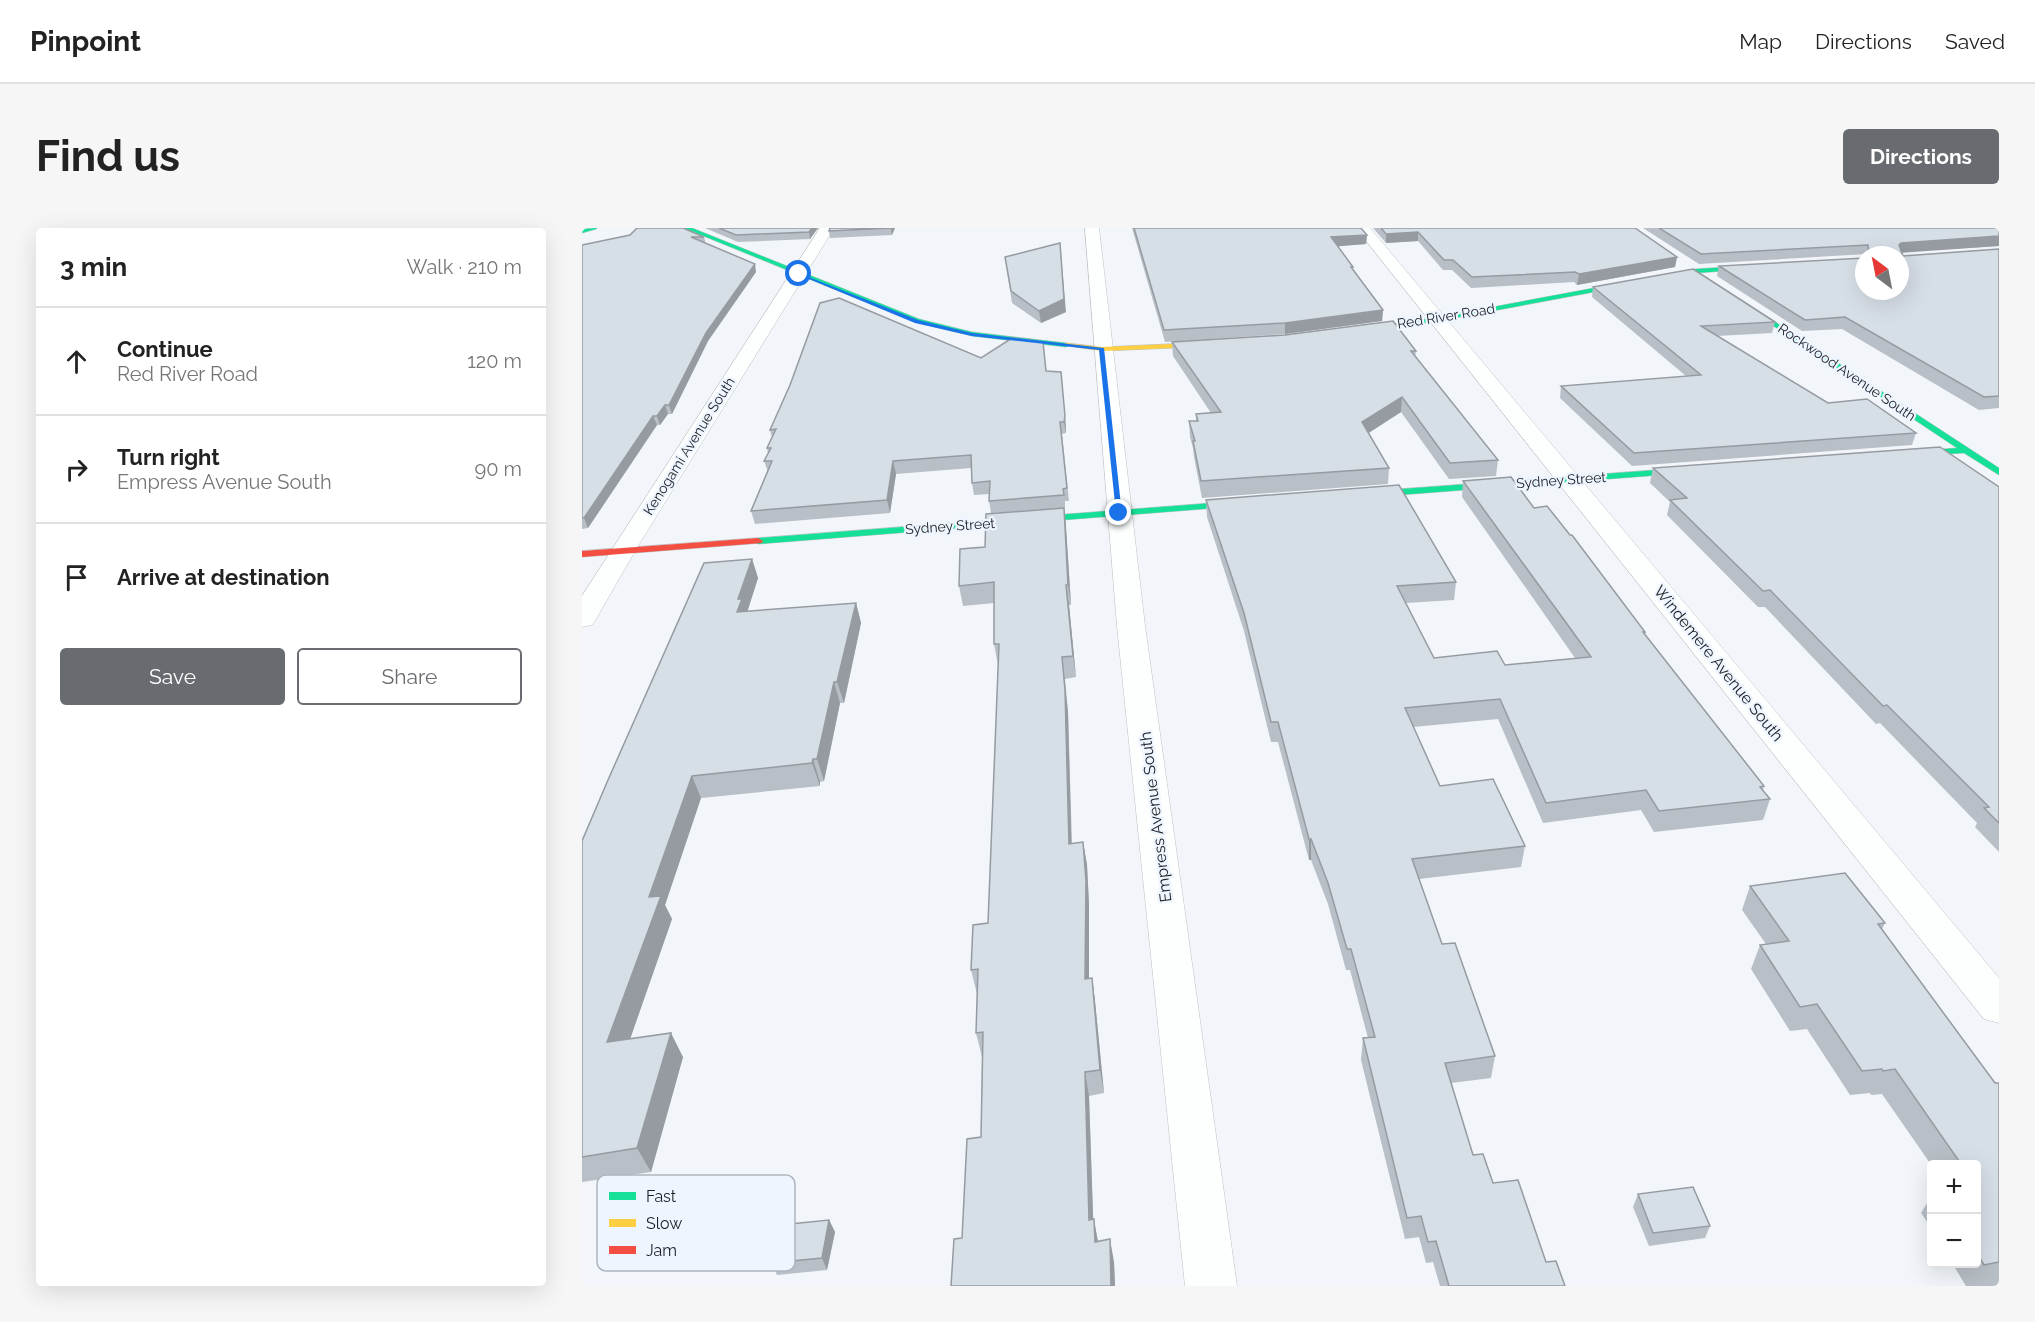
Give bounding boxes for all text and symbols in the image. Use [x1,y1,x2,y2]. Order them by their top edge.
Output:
text: Pinpoint [30,25,141,58]
text: Map [1739,29,1782,54]
text: Directions [1815,29,1912,54]
text: Saved [1945,29,2005,54]
button: Directions [1843,129,1999,184]
text: Find us [36,132,180,181]
north arrow [1855,246,1909,300]
text: 3 min [60,252,127,282]
text: Walk · 210 m [407,255,522,279]
route start [785,260,811,286]
street label: Red River Road [1396,300,1496,332]
street label: Rockwood Avenue South [1775,320,1919,424]
text: Continue [117,336,213,362]
icon: ahead [60,345,93,378]
text: 120 m [467,349,522,373]
text: Red River Road [117,362,258,386]
street label: Kenogami Avenue South [640,374,738,518]
text: Turn right [117,444,220,470]
icon: right [60,453,93,486]
text: 90 m [475,457,522,481]
street label: Sydney Street [1516,469,1607,491]
text: Empress Avenue South [117,470,332,494]
route end [1105,499,1131,525]
street label: Sydney Street [905,515,996,537]
icon: arrive [60,561,93,594]
text: Arrive at destination [117,564,330,590]
street label: Windemere Avenue South [1650,582,1787,745]
button: Save [60,648,285,705]
button: Share [297,648,522,705]
street label: Empress Avenue South [1136,731,1175,903]
map controls [1927,1160,1981,1268]
button: + [1927,1160,1981,1214]
legend [597,1175,795,1271]
text: Fast [646,1187,677,1206]
text: Slow [646,1214,682,1233]
button: − [1927,1214,1981,1268]
text: Jam [646,1241,677,1260]

